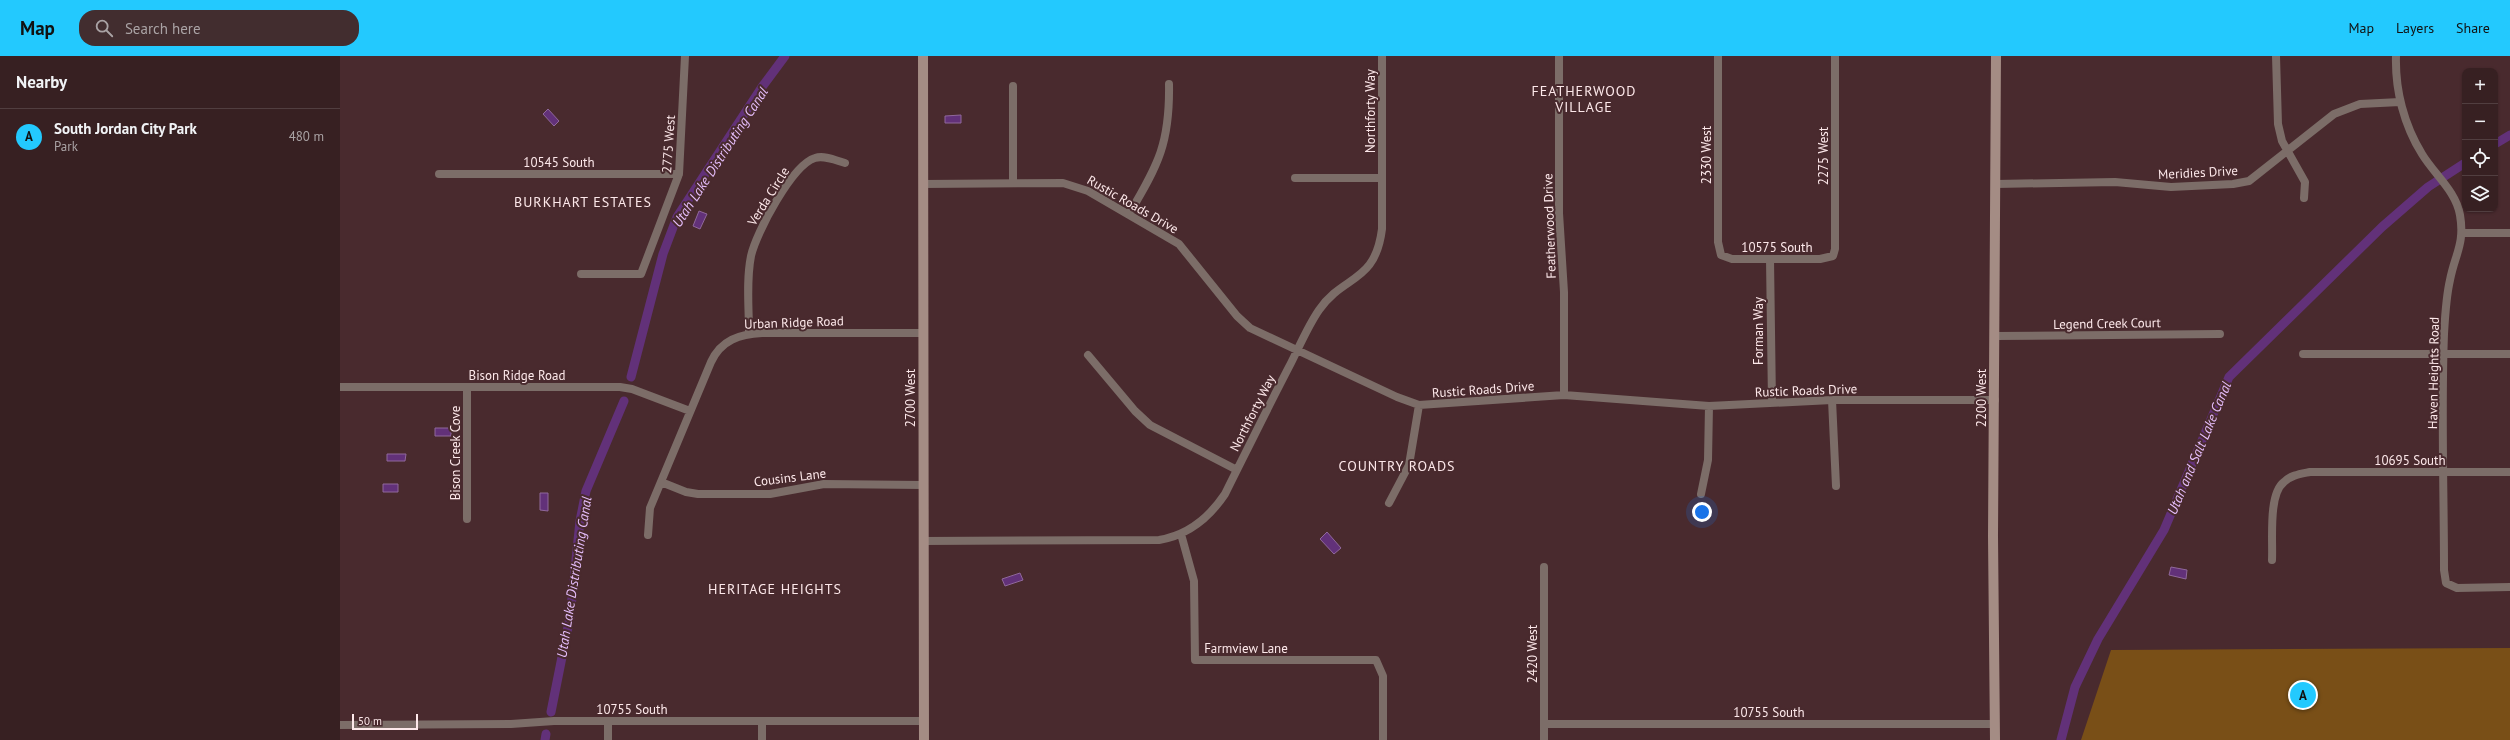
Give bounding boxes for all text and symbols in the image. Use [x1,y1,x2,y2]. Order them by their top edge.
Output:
search box [79,10,359,46]
text: Map [20,16,55,40]
icon: search [93,17,115,39]
text: Search here [125,19,201,38]
text: Map [2348,19,2374,37]
text: Layers [2396,19,2434,37]
text: Share [2456,19,2490,37]
map controls [2462,68,2498,212]
button: + [2462,68,2498,104]
street label: Northforty Way [1362,69,1379,153]
text: Nearby [16,71,67,93]
district label: FEATHERWOOD VILLAGE [1531,82,1637,116]
water label: Utah Lake Distributing Canal [668,83,772,230]
button: − [2462,104,2498,140]
street label: 2775 West [658,114,679,174]
text: South Jordan City Park [54,119,197,138]
street label: 2330 West [1698,125,1715,184]
street label: 2275 West [1815,126,1832,185]
text: A [25,128,33,145]
text: 480 m [289,128,324,145]
text: Park [54,138,78,155]
button: locate [2462,140,2498,176]
street label: 10545 South [523,154,595,171]
street label: Meridies Drive [2158,162,2238,183]
street label: Verda Circle [743,164,793,230]
street label: Rustic Roads Drive [1084,171,1181,237]
street label: Featherwood Drive [1539,173,1560,279]
button: layers [2462,176,2498,212]
district label: BURKHART ESTATES [514,193,652,211]
street label: 10575 South [1741,239,1813,256]
street label: Forman Way [1750,297,1767,365]
street label: Urban Ridge Road [744,312,844,333]
street label: Legend Creek Court [2053,314,2162,333]
street label: Haven Heights Road [2424,317,2443,429]
street label: Bison Ridge Road [469,367,565,384]
street label: 2700 West [902,368,919,427]
street label: 2200 West [1973,368,1990,427]
street label: Northforty Way [1226,372,1279,454]
street label: Rustic Roads Drive [1431,377,1535,402]
water label: Utah and Salt Lake Canal [2163,378,2235,517]
street label: Rustic Roads Drive [1754,380,1858,401]
street label: Bison Creek Cove [447,406,464,500]
street label: 10695 South [2374,452,2446,469]
district label: COUNTRY ROADS [1339,457,1455,475]
street label: Cousins Lane [753,465,827,490]
water label: Utah Lake Distributing Canal [552,495,596,659]
your location [1692,502,1712,522]
district label: HERITAGE HEIGHTS [708,580,842,598]
street label: 2420 West [1524,624,1541,683]
street label: Farmview Lane [1204,640,1288,657]
pin: A [2290,680,2316,710]
street label: 10755 South [596,701,668,718]
street label: 10755 South [1733,704,1805,721]
scale bar [352,712,418,731]
text: 50 m [358,714,382,728]

